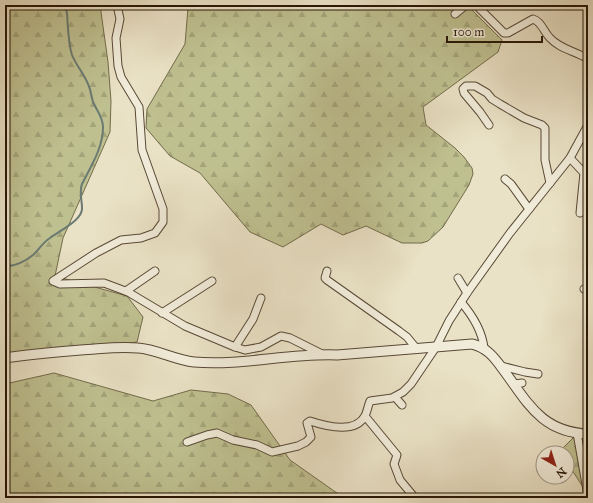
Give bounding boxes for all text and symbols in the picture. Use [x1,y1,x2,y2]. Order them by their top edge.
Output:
scale bar [447,18,542,44]
text: 100 m [453,25,484,39]
north arrow [535,445,575,485]
text: N [553,464,569,481]

